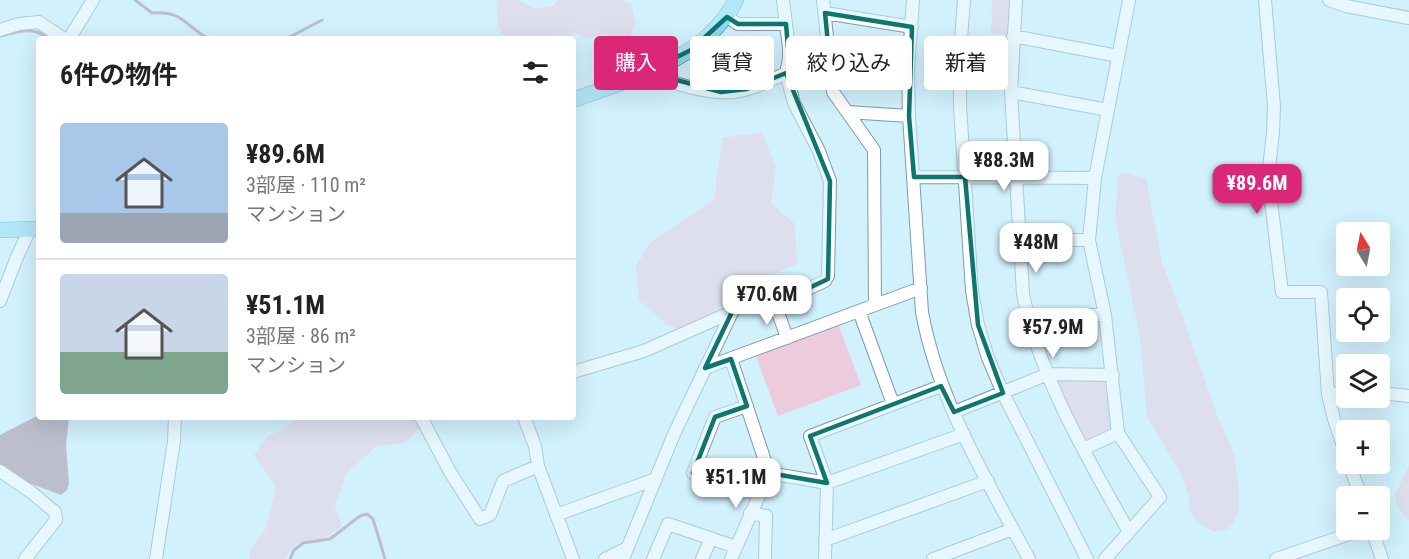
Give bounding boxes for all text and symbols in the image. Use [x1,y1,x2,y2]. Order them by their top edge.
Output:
chip: 購入 [594,36,678,90]
chip: 賃貸 [690,36,774,90]
chip: 絞り込み [786,36,912,90]
chip: 新着 [924,36,1008,90]
icon: filters [519,56,552,89]
text: 6件の物件 [60,60,177,90]
text: ¥89.6M [246,139,325,169]
pin: ¥88.3M [955,141,1053,192]
icon: home [108,147,180,219]
text: ¥88.3M [974,148,1034,172]
pin: ¥89.6M [1208,164,1306,215]
text: ¥89.6M [1227,171,1287,195]
text: 3部屋 · 110 m² [246,173,366,197]
text: マンション [246,202,346,226]
north arrow [1336,222,1390,276]
map controls [1336,222,1390,540]
pin: ¥48M [1000,223,1072,274]
text: ¥48M [1014,230,1058,254]
pin: ¥70.6M [718,275,816,326]
text: ¥70.6M [737,282,797,306]
button: locate [1336,288,1390,342]
text: ¥51.1M [246,290,325,320]
icon: home [108,298,180,370]
pin: ¥57.9M [1004,308,1102,359]
text: ¥57.9M [1023,315,1083,339]
text: 3部屋 · 86 m² [246,324,356,348]
text: マンション [246,353,346,377]
button: layers [1336,354,1390,408]
button: + [1336,420,1390,474]
pin: ¥51.1M [687,458,785,509]
text: ¥51.1M [706,465,766,489]
button: − [1336,486,1390,540]

